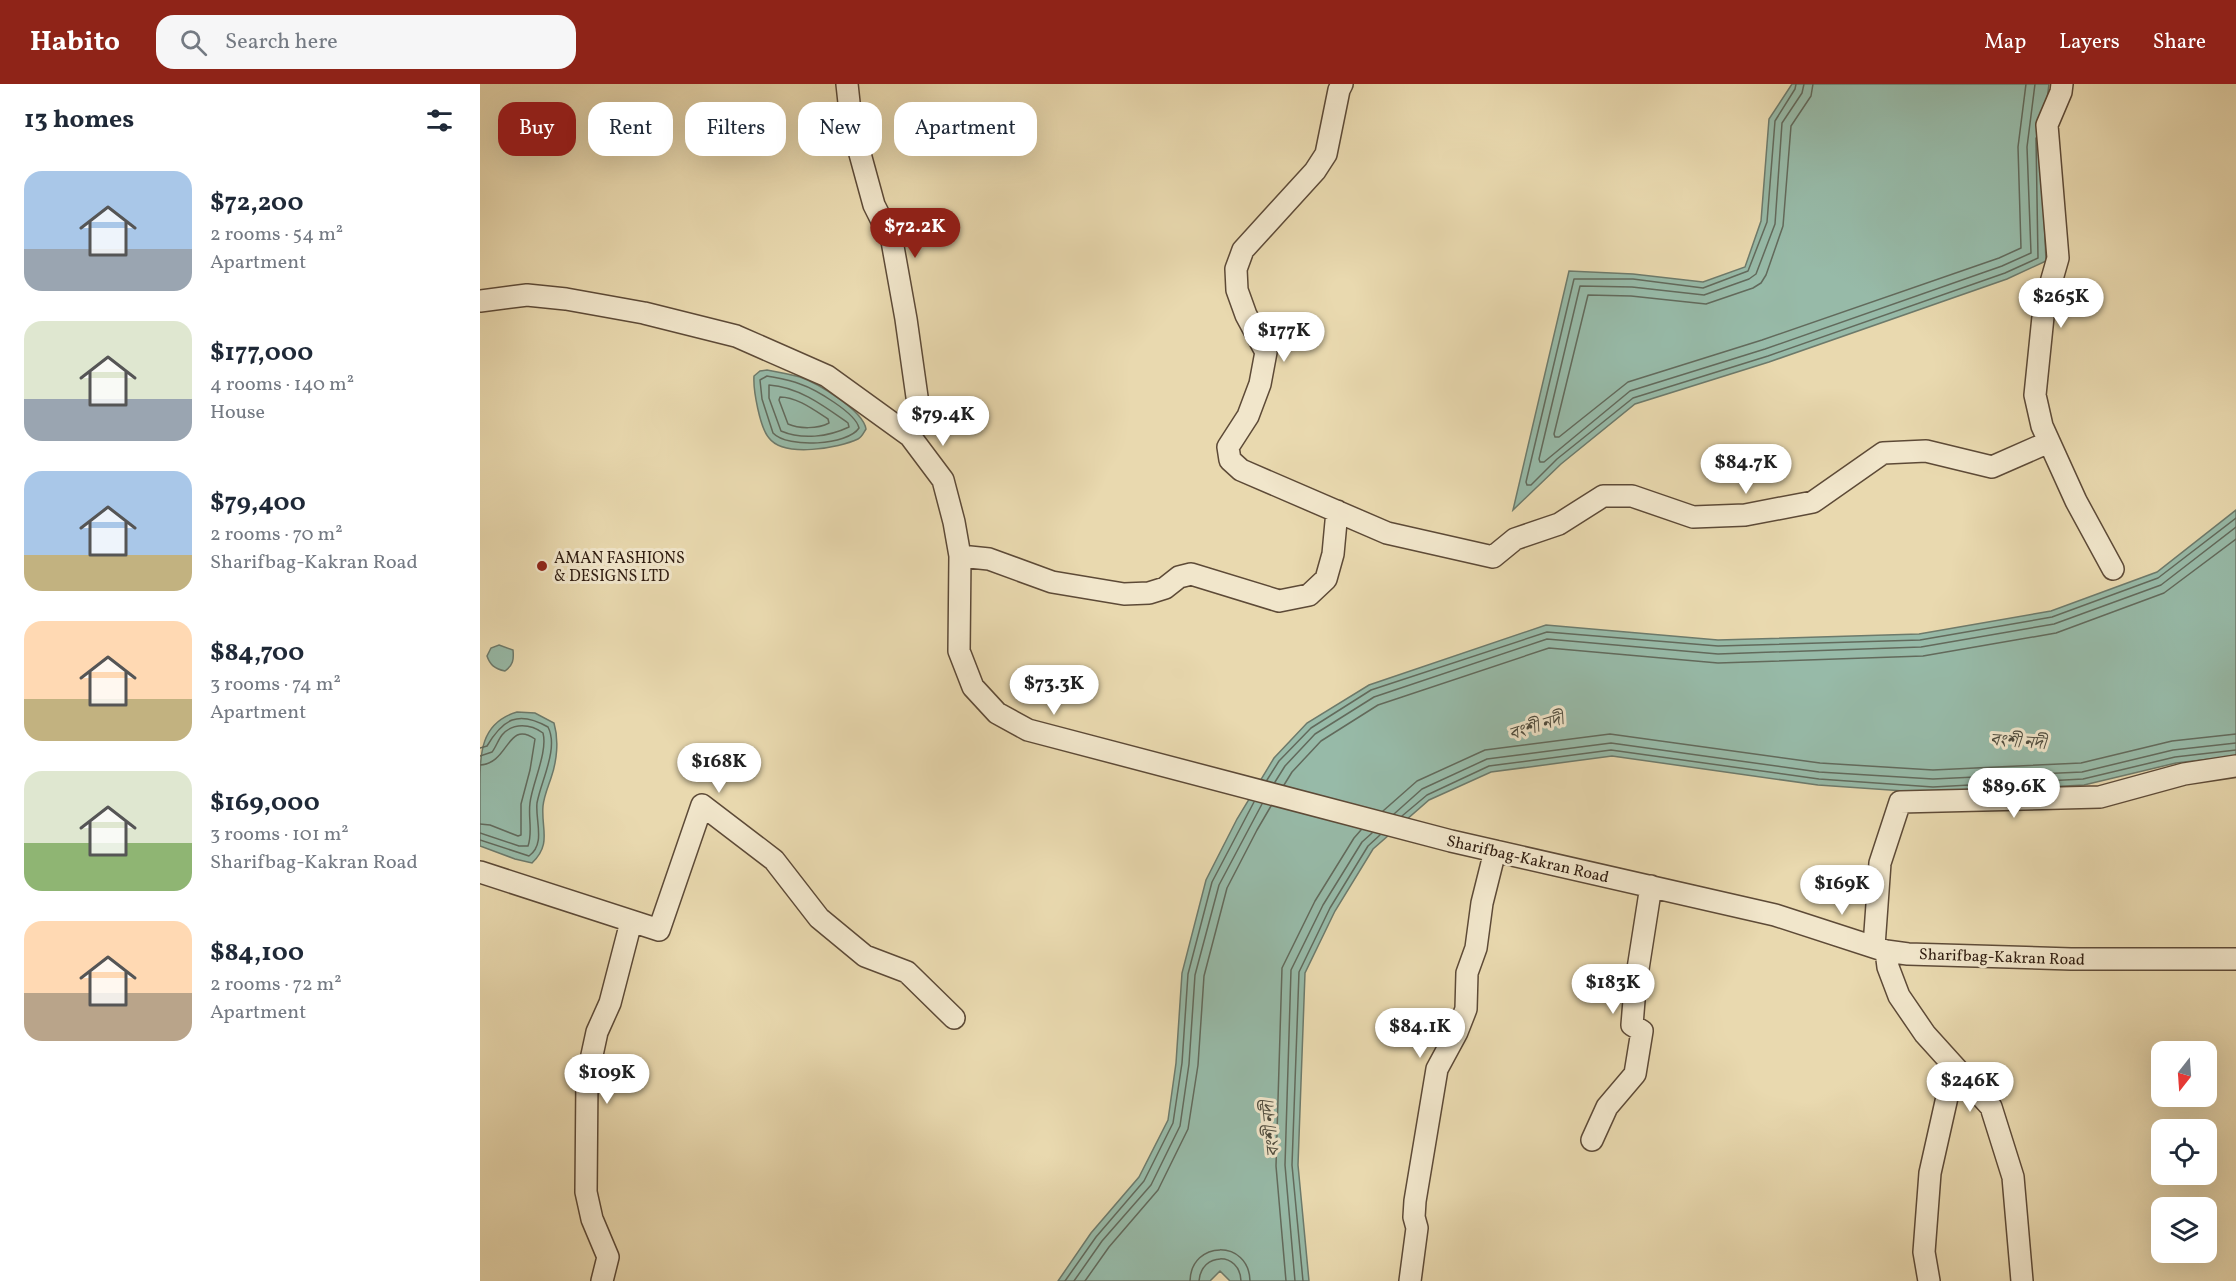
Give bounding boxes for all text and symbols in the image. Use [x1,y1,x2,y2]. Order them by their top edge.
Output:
search box [156,15,576,69]
text: Habito [30,23,120,62]
icon: search [177,26,210,59]
text: Search here [225,27,338,58]
text: Map [1984,28,2026,57]
text: Layers [2059,28,2120,57]
text: Share [2153,28,2206,57]
text: 13 homes [24,102,134,138]
chip: Buy [498,102,576,156]
chip: Rent [588,102,673,156]
chip: Filters [685,102,786,156]
chip: New [798,102,882,156]
chip: Apartment [894,102,1037,156]
icon: filters [423,104,456,137]
text: $72,200 [210,185,303,221]
icon: home [72,195,144,267]
pin: $72.2K [866,208,964,259]
text: $72.2K [884,213,946,241]
text: 2 rooms · 54 m² [210,221,343,249]
text: Apartment [210,249,306,277]
pin: $265K [2019,278,2103,329]
text: $265K [2033,283,2089,311]
pin: $177K [1242,312,1326,363]
text: $177K [1258,317,1310,345]
text: $177,000 [210,335,313,371]
icon: home [72,345,144,417]
text: 4 rooms · 140 m² [210,371,354,399]
pin: $79.4K [894,396,992,447]
text: House [210,399,265,427]
text: $79.4K [911,401,975,429]
pin: $84.7K [1697,444,1795,495]
text: $84.7K [1715,449,1777,477]
text: $79,400 [210,485,306,521]
icon: home [72,495,144,567]
text: 2 rooms · 70 m² [210,521,343,549]
place label: AMAN FASHIONS & DESIGNS LTD [554,548,685,588]
text: Sharifbag-Kakran Road [210,549,418,577]
marker: AMAN FASHIONS & DESIGNS LTD [535,559,549,573]
text: $84,700 [210,635,304,671]
icon: home [72,645,144,717]
pin: $73.3K [1005,665,1103,716]
text: $73.3K [1024,670,1084,698]
text: 3 rooms · 74 m² [210,671,341,699]
text: Apartment [210,699,306,727]
water label: বংশী নদী [1506,707,1569,748]
water label: বংশী নদী [1989,728,2049,757]
pin: $168K [677,743,761,794]
text: $168K [691,748,747,776]
pin: $89.6K [1965,768,2063,819]
text: $89.6K [1982,773,2046,801]
text: $169,000 [210,785,320,821]
icon: home [72,795,144,867]
text: 3 rooms · 101 m² [210,821,349,849]
street label: Sharifbag-Kakran Road [1444,831,1611,889]
text: Sharifbag-Kakran Road [210,849,418,877]
pin: $169K [1800,865,1884,916]
text: $169K [1814,870,1870,898]
text: $84,100 [210,935,304,971]
street label: Sharifbag-Kakran Road [1918,944,2085,972]
icon: home [72,945,144,1017]
pin: $183K [1571,964,1655,1015]
text: $183K [1586,969,1640,997]
text: 2 rooms · 72 m² [210,971,342,999]
text: Apartment [210,999,306,1027]
pin: $84.1K [1371,1008,1469,1059]
text: $84.1K [1389,1013,1451,1041]
north arrow [2151,1041,2217,1107]
map controls [2151,1041,2217,1263]
pin: $109K [565,1054,649,1105]
text: $109K [578,1059,636,1087]
pin: $246K [1928,1062,2012,1113]
text: $246K [1941,1067,1999,1095]
water label: বংশী নদী [1256,1097,1287,1158]
button: locate [2151,1119,2217,1185]
button: layers [2151,1197,2217,1263]

